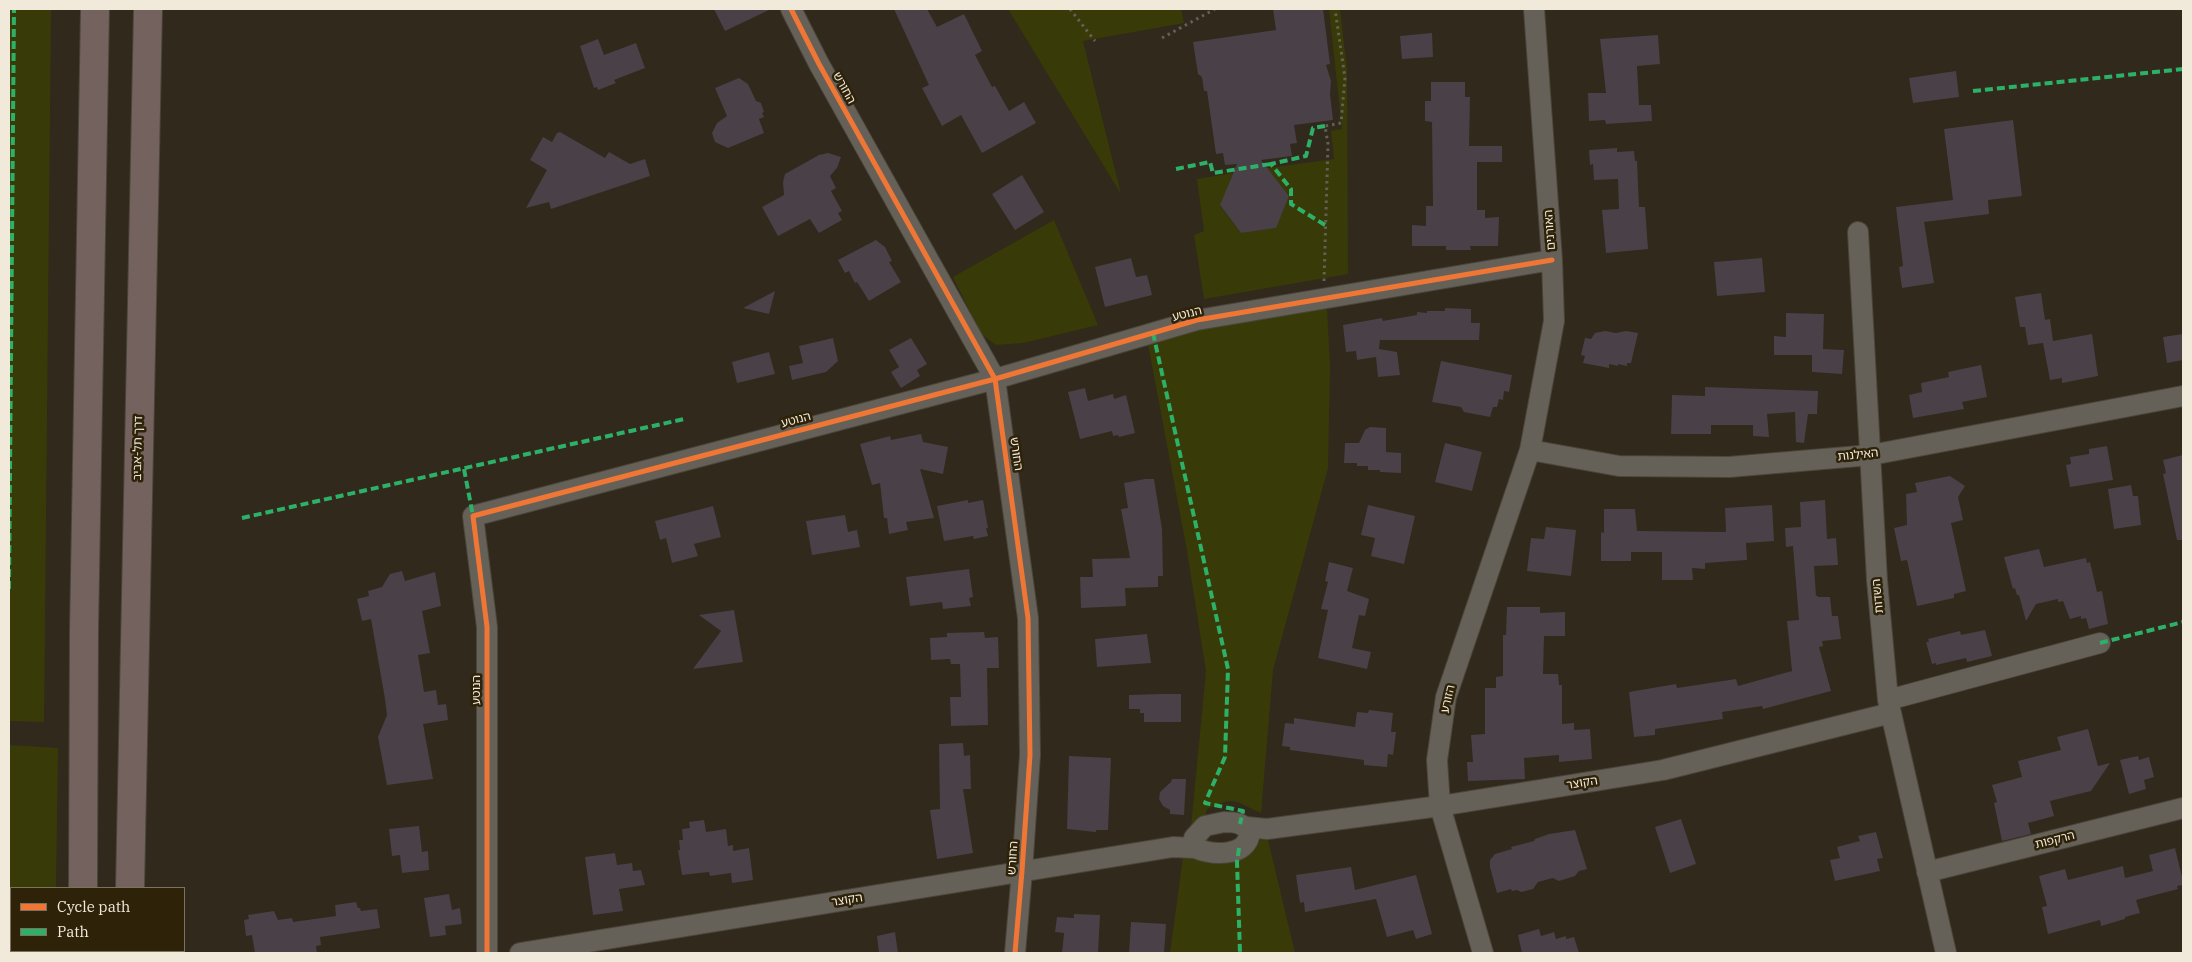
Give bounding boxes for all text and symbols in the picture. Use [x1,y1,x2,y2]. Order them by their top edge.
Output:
street label: החורש [829,70,859,106]
street label: האורנים [1541,209,1559,251]
street label: הנוטע [1171,303,1203,325]
street label: הנוטע [780,409,812,431]
street label: דרך תל-אביב [130,416,146,480]
street label: החורש [1007,436,1025,472]
street label: האילנות [1837,446,1879,464]
street label: השדות [1869,578,1887,614]
street label: הנוטע [470,675,484,705]
street label: הזורע [1438,684,1458,714]
street label: הקוצר [1565,773,1599,793]
street label: הרקפות [2034,828,2076,852]
street label: החורש [1005,841,1021,875]
legend [10,887,185,952]
street label: הקוצר [830,890,864,910]
text: Cycle path [57,897,130,916]
text: Path [57,922,89,941]

